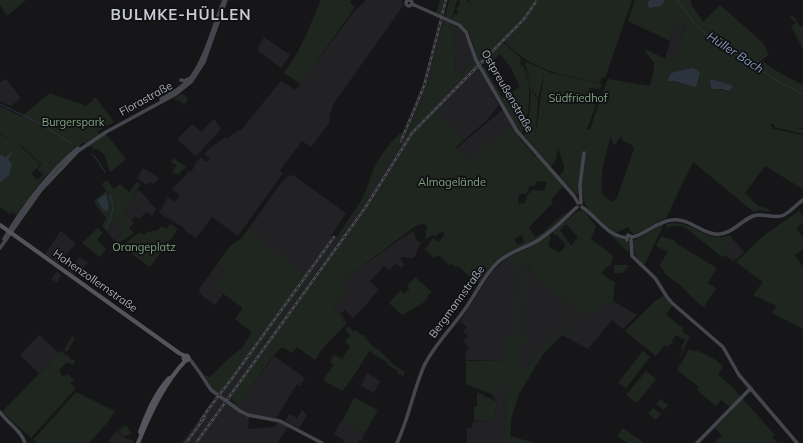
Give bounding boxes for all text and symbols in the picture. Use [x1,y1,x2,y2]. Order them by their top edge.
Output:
district label: BULMKE-HÜLLEN [110,6,252,24]
water label: Hüller Bach [704,29,766,77]
street label: Ostpreußenstraße [478,48,536,134]
street label: Florastraße [117,79,175,119]
park label: Südfriedhof [548,92,608,106]
park label: Burgerspark [42,116,104,130]
park label: Almagelände [418,176,486,190]
park label: Orangeplatz [112,241,176,255]
street label: Hohenzollernstraße [50,247,140,315]
street label: Bergmannstraße [426,263,488,341]

